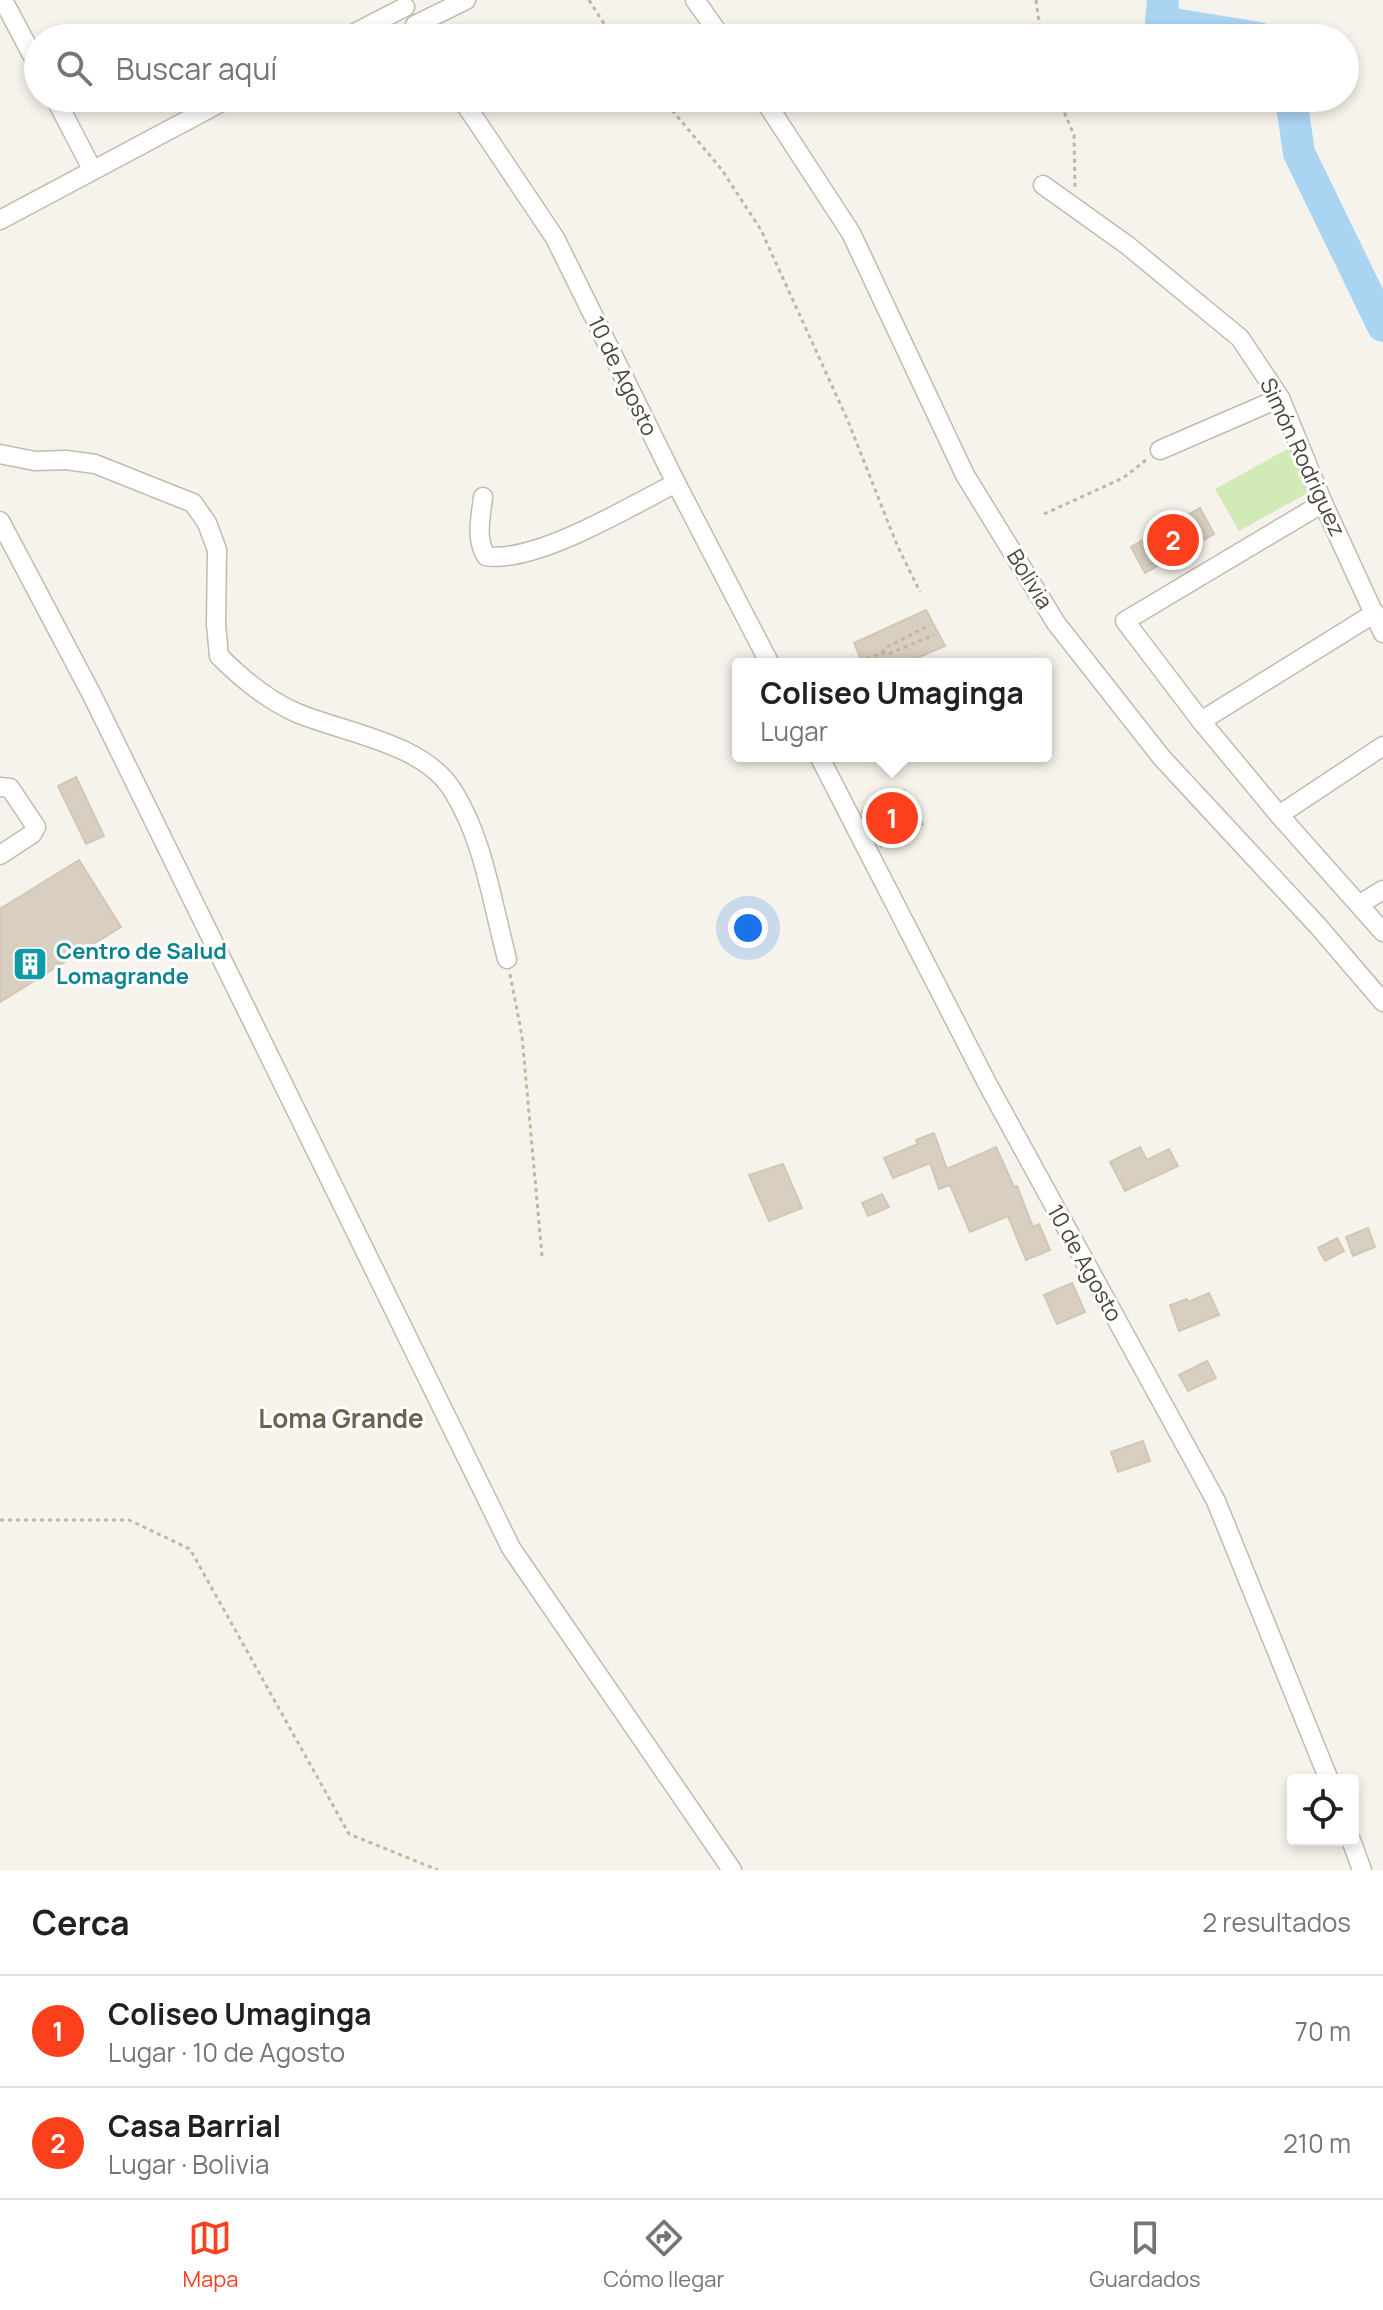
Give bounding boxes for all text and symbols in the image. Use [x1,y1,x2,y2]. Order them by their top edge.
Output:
search box [24,24,1359,112]
icon: search [52,46,96,90]
text: Buscar aquí [116,48,277,89]
street label: 10 de Agosto [581,311,665,441]
street label: Simón Rodriguez [1253,373,1353,541]
pin: 2 [1147,510,1199,570]
street label: Bolivia [1000,543,1060,615]
popup [732,658,1052,762]
text: Coliseo Umaginga [760,672,1024,713]
text: Lugar [760,713,828,749]
pin: 1 [866,788,918,848]
your location [728,908,768,948]
place label: Centro de Salud Lomagrande [56,936,227,991]
building icon: Centro de Salud Lomagrande [11,945,49,983]
street label: 10 de Agosto [1040,1199,1130,1327]
district label: Loma Grande [258,1400,424,1436]
map controls [1287,1774,1359,1846]
button: locate [1287,1774,1359,1846]
text: Cerca [32,1899,130,1945]
text: 2 resultados [1202,1904,1351,1940]
text: Coliseo Umaginga [108,1993,372,2034]
text: 1 [52,2013,64,2049]
text: 70 m [1295,2013,1351,2049]
text: Lugar · 10 de Agosto [108,2034,345,2070]
text: Casa Barrial [108,2105,281,2146]
text: 2 [50,2125,66,2161]
text: 210 m [1283,2125,1351,2161]
text: Lugar · Bolivia [108,2146,269,2182]
tab: Mapa [182,2216,238,2294]
tab: Cómo llegar [603,2216,724,2294]
tab: Guardados [1089,2216,1201,2294]

